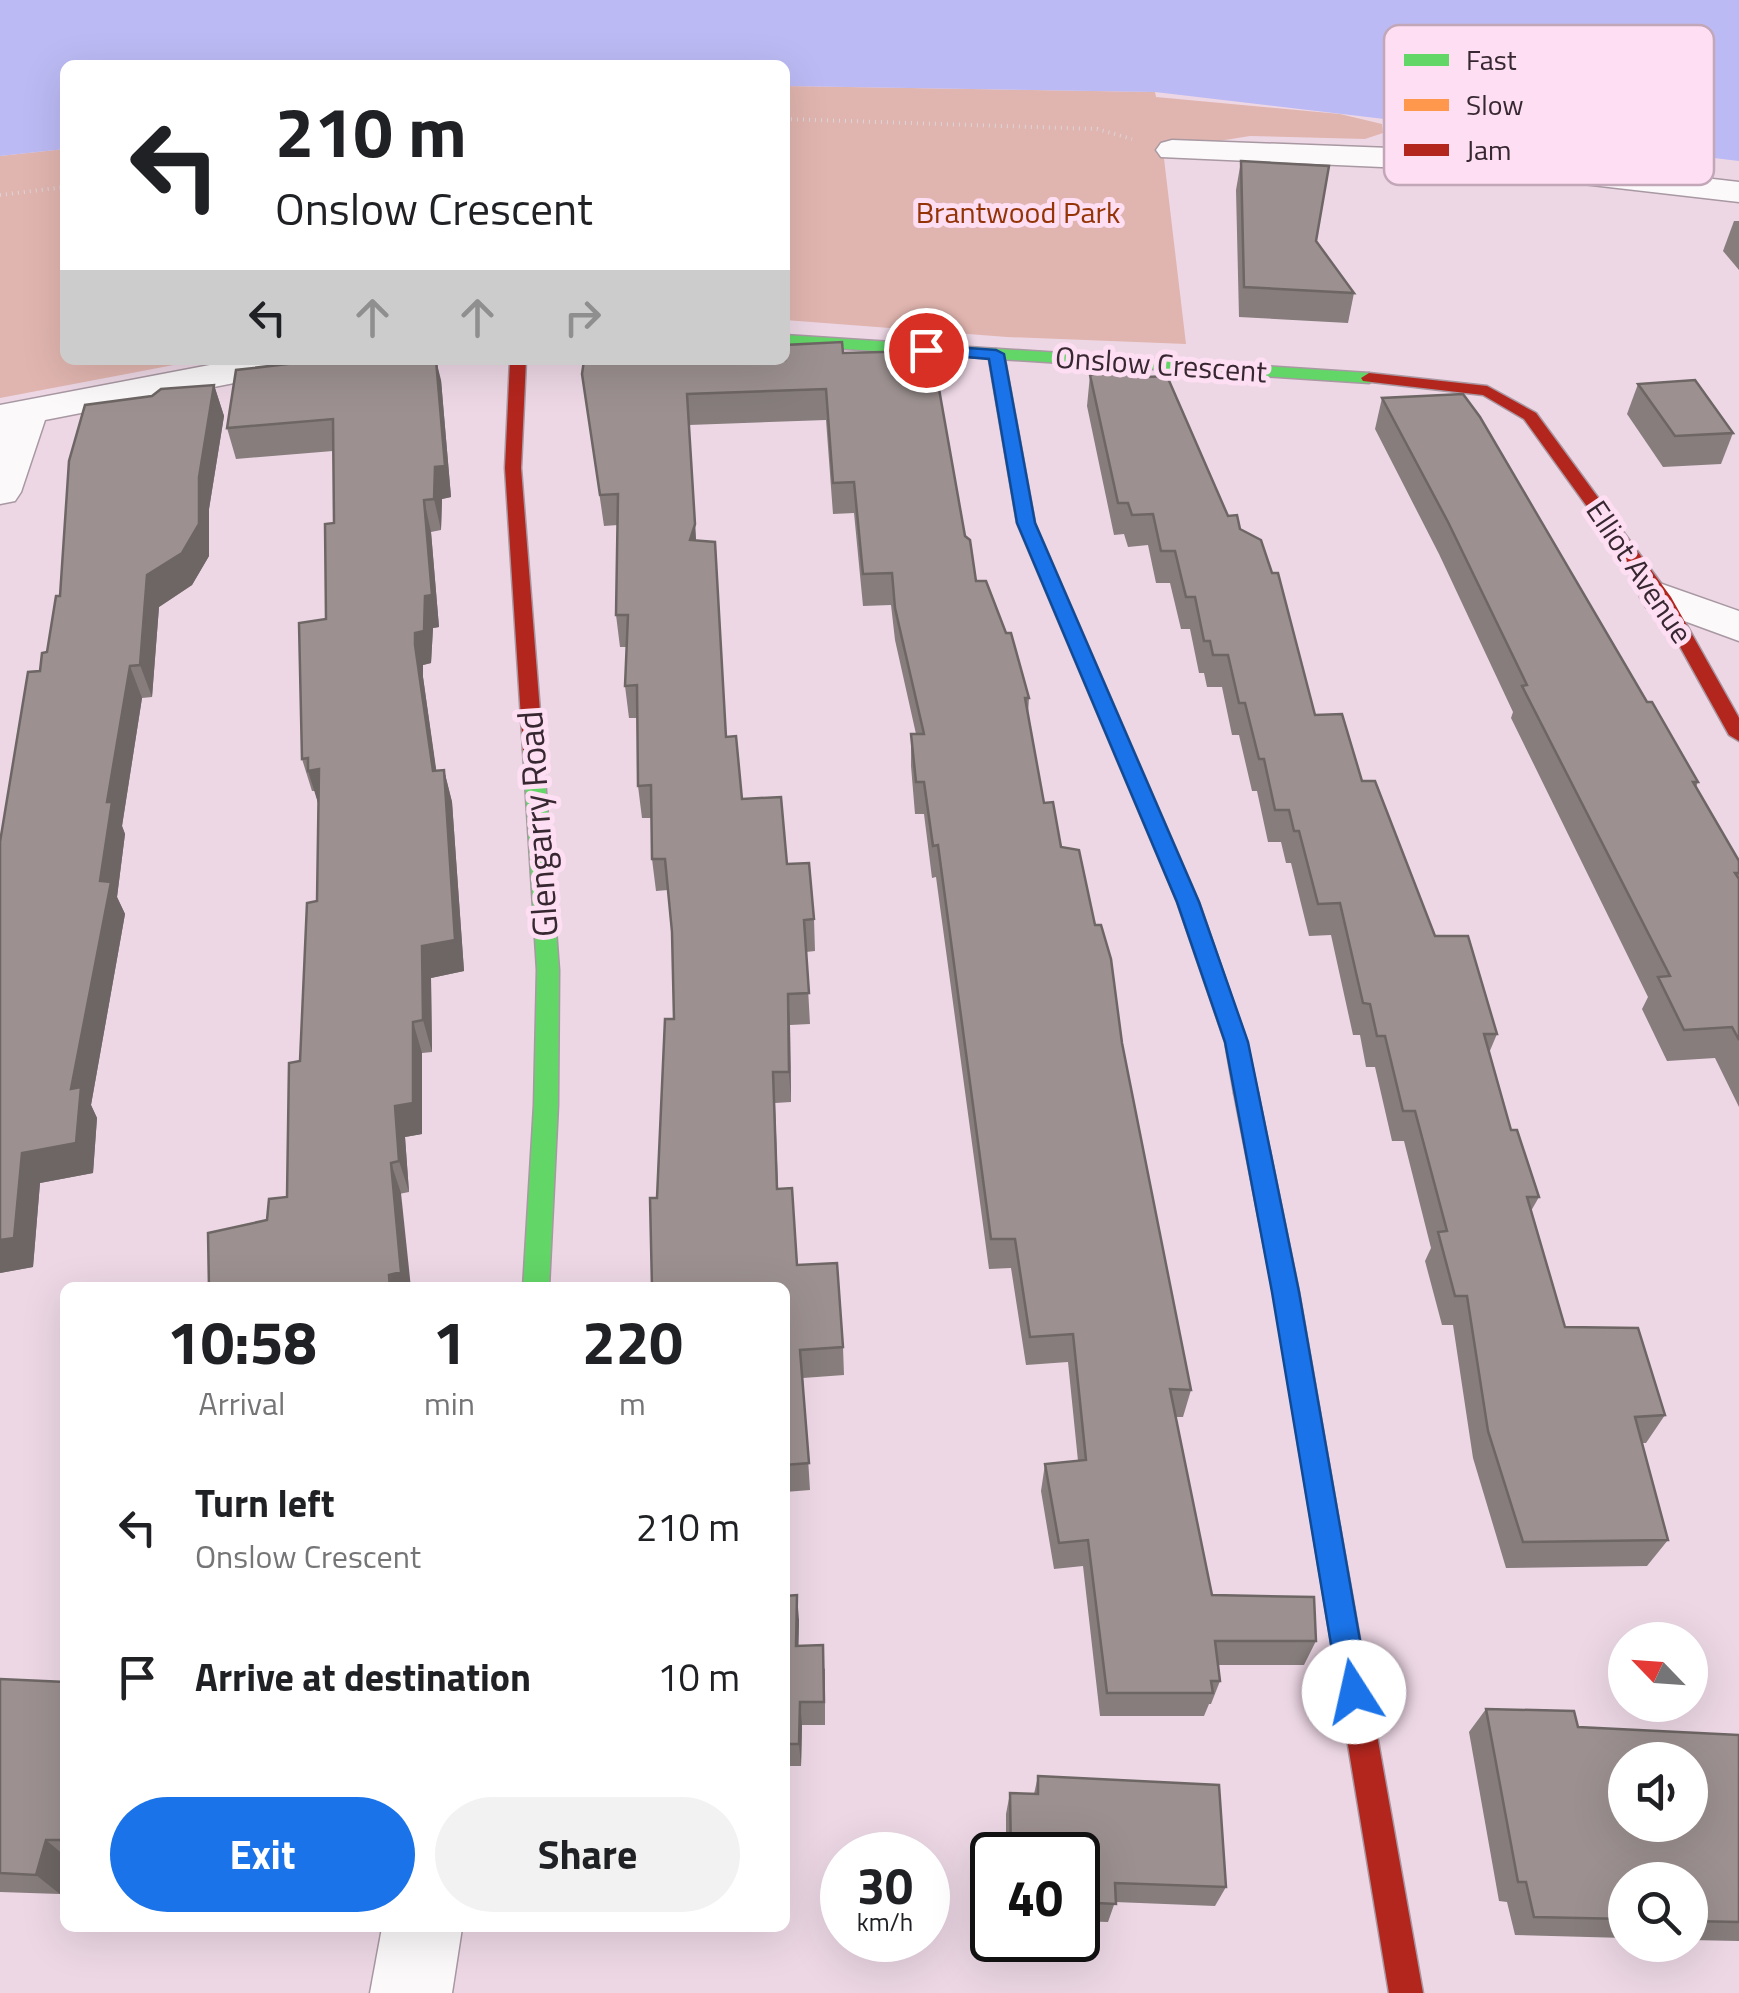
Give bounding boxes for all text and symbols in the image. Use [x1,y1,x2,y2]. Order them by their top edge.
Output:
legend [1384,25,1714,185]
text: Fast [1466,38,1517,81]
text: 210 m [275,78,467,184]
text: Slow [1466,83,1524,126]
icon: left [110,100,240,230]
text: Jam [1466,128,1512,171]
text: Onslow Crescent [275,174,593,242]
park label: Brantwood Park [916,189,1120,235]
icon: left [240,290,295,345]
icon: ahead [345,290,400,345]
icon: ahead [450,290,505,345]
icon: right [555,290,610,345]
pin [884,308,969,393]
icon: arrive [899,323,954,378]
street label: Onslow Crescent [1054,334,1269,394]
street label: Elliot Avenue [1575,491,1705,652]
street label: Glengarry Road [502,709,572,939]
text: 10:58 [167,1296,317,1387]
text: 1 [433,1296,466,1387]
text: 220 [582,1296,683,1387]
text: Arrival [199,1379,285,1427]
text: min [424,1379,475,1427]
text: m [619,1379,646,1427]
text: Turn left [195,1474,335,1532]
text: 210 m [636,1498,740,1556]
icon: left [110,1500,165,1555]
text: Onslow Crescent [195,1532,421,1580]
north arrow [1608,1622,1708,1722]
map controls [1608,1622,1708,1962]
position arrow [1302,1640,1406,1744]
text: Arrive at destination [195,1648,531,1706]
text: 10 m [657,1648,740,1706]
icon: arrive [110,1650,165,1705]
button: sound [1608,1742,1708,1842]
button: Exit [110,1797,415,1912]
button: Share [435,1797,740,1912]
speed limit sign: 40 [970,1832,1100,1962]
text: 30 [857,1847,913,1923]
button: search [1608,1862,1708,1962]
text: km/h [857,1903,913,1941]

